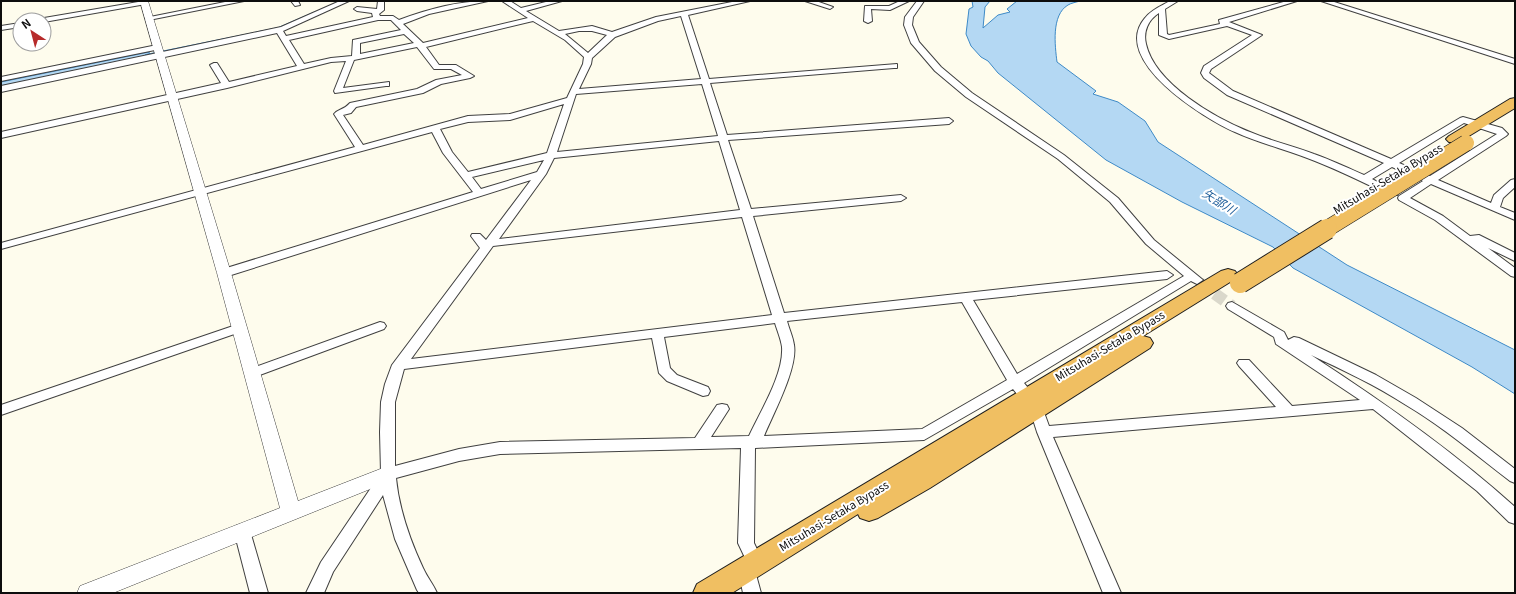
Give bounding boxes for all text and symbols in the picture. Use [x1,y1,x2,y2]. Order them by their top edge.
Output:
north arrow [12,12,52,52]
text: N [17,14,34,32]
street label: Mitsuhasi-Setaka Bypass [1330,139,1445,217]
water label: 矢部川 [1200,184,1241,219]
street label: Mitsuhasi-Setaka Bypass [1052,306,1167,384]
street label: Mitsuhasi-Setaka Bypass [776,476,891,554]

